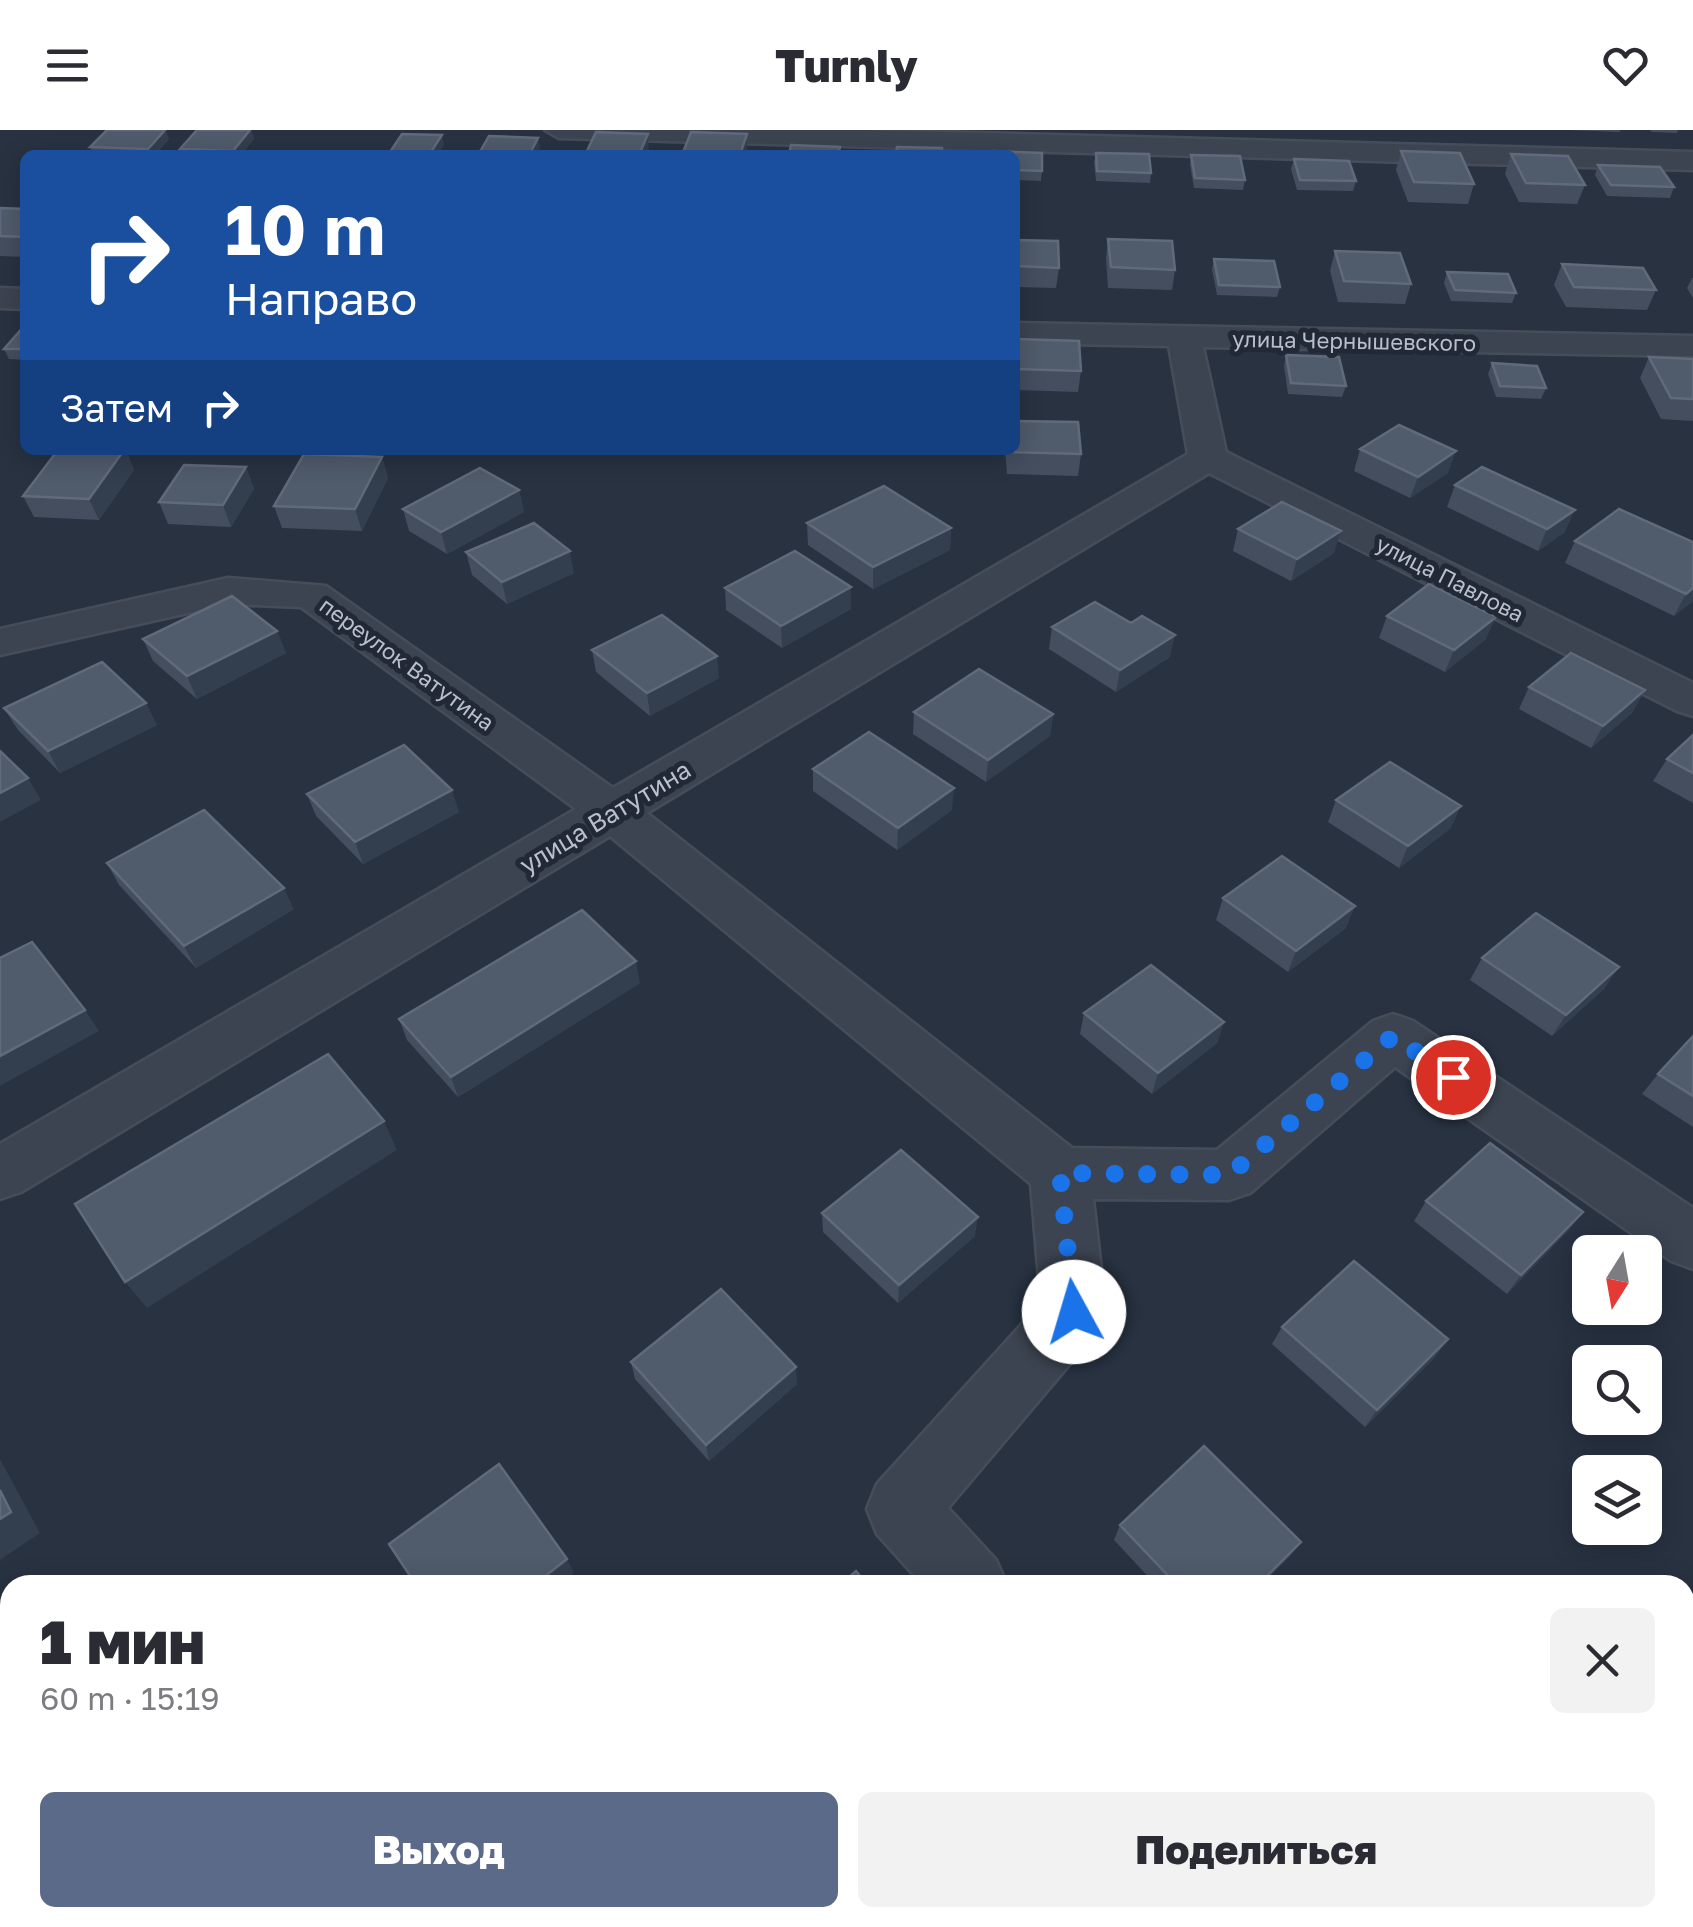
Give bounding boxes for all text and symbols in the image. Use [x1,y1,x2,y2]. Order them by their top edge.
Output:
icon: menu [40,38,95,93]
text: Turnly [775,38,918,92]
icon: heart [1598,38,1653,93]
text: 10 m [225,186,385,270]
icon: right [60,190,190,320]
text: Направо [225,271,417,325]
street label: улица Чернышевского [1232,325,1476,356]
icon: right [193,380,248,435]
text: Затем [60,385,173,430]
street label: улица Павлова [1372,530,1529,627]
street label: переулок Ватутина [315,591,500,736]
street label: улица Ватутина [514,753,696,880]
pin [1411,1035,1496,1120]
icon: arrive [1426,1050,1481,1105]
north arrow [1572,1235,1662,1325]
map controls [1572,1235,1662,1545]
position arrow [1022,1260,1126,1364]
button: search [1572,1345,1662,1435]
button: layers [1572,1455,1662,1545]
text: 1 мин [40,1605,205,1677]
button: close [1550,1608,1655,1713]
text: 60 m · 15:19 [40,1679,220,1717]
button: Выход [40,1792,838,1907]
button: Поделиться [858,1792,1655,1907]

